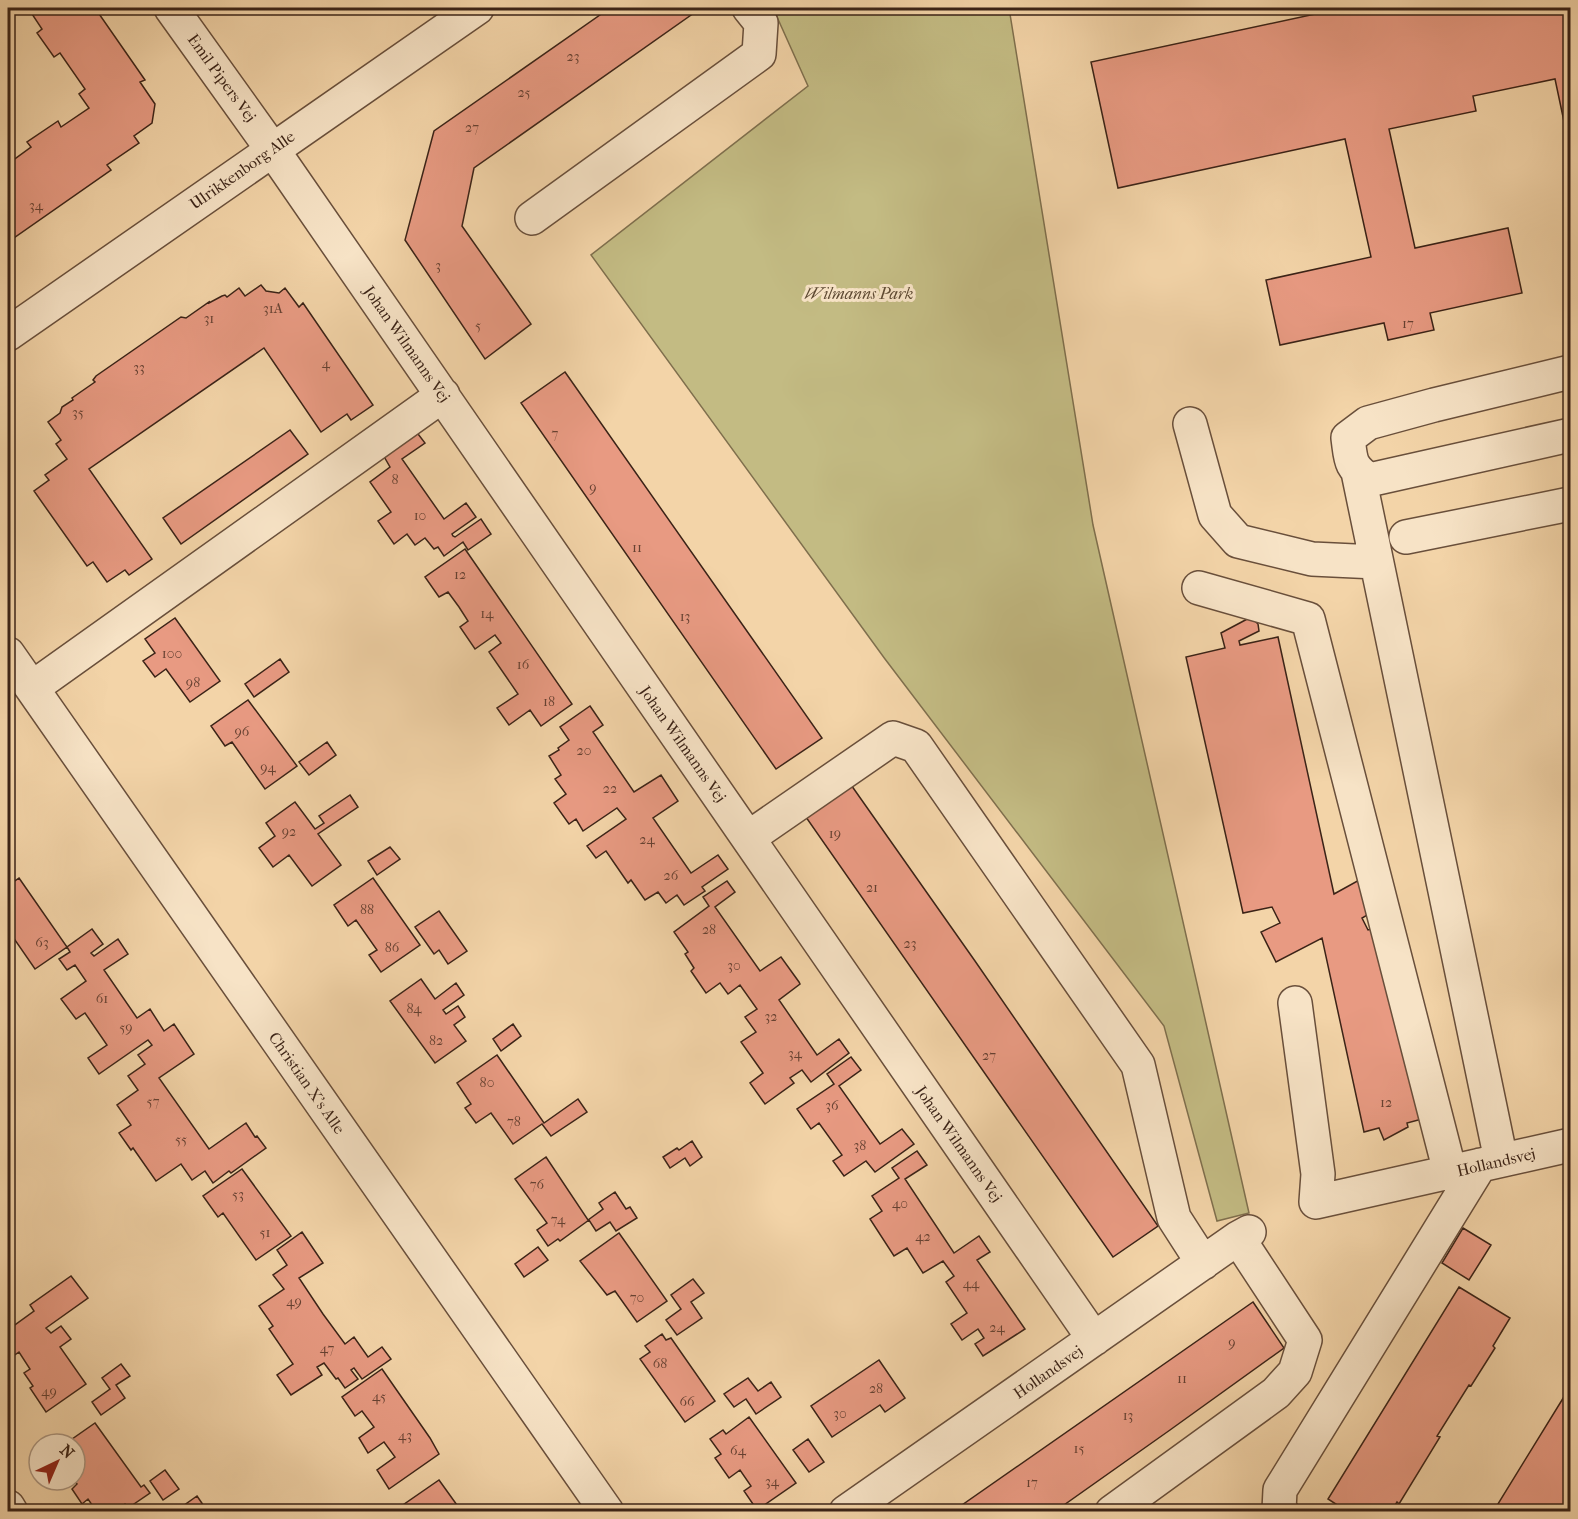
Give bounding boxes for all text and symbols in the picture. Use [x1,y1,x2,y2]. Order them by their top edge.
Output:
street label: Emil Pipers Vej [184,30,260,126]
house number: 23 [567,48,579,65]
house number: 25 [517,84,531,101]
house number: 27 [465,119,479,136]
street label: Ulrikkenborg Alle [186,127,298,213]
house number: 34 [29,197,44,214]
house number: 3 [435,257,441,274]
street label: Johan Wilmanns Vej [359,281,454,406]
park label: Wilmanns Park [805,284,913,303]
house number: 31A [263,300,284,317]
house number: 31 [204,310,214,327]
house number: 17 [1402,315,1414,332]
house number: 5 [475,317,481,334]
house number: 4 [322,355,331,372]
house number: 33 [133,359,145,376]
house number: 35 [72,404,84,421]
house number: 7 [552,425,559,442]
house number: 8 [391,471,399,488]
house number: 9 [589,479,597,496]
house number: 10 [414,507,426,524]
house number: 11 [632,539,642,556]
house number: 12 [454,566,466,583]
house number: 14 [480,605,494,622]
house number: 13 [680,608,690,625]
house number: 100 [162,645,182,662]
house number: 16 [517,656,530,673]
house number: 98 [186,674,200,691]
street label: Johan Wilmanns Vej [635,681,730,806]
house number: 18 [543,693,555,710]
house number: 96 [235,723,250,740]
house number: 20 [577,742,591,759]
house number: 94 [260,759,276,776]
house number: 22 [603,780,617,797]
house number: 92 [282,823,296,840]
house number: 19 [829,825,841,842]
house number: 24 [639,831,655,848]
house number: 26 [664,867,679,884]
house number: 21 [866,879,878,896]
house number: 88 [360,901,374,918]
house number: 28 [702,921,716,938]
house number: 63 [35,934,49,951]
house number: 23 [904,935,916,952]
house number: 86 [385,939,400,956]
house number: 30 [727,957,741,974]
house number: 61 [96,990,108,1007]
house number: 84 [406,1000,422,1017]
house number: 32 [765,1008,777,1025]
house number: 59 [119,1019,133,1036]
street label: Christian X's Alle [265,1028,349,1138]
house number: 82 [429,1032,443,1049]
house number: 34 [788,1045,803,1062]
house number: 27 [982,1047,996,1064]
house number: 80 [480,1074,494,1091]
street label: Johan Wilmanns Vej [911,1081,1006,1206]
house number: 57 [147,1093,160,1110]
house number: 12 [1380,1094,1392,1111]
house number: 36 [825,1097,839,1114]
house number: 78 [507,1113,521,1130]
house number: 55 [175,1131,187,1148]
house number: 38 [854,1137,866,1154]
street label: Hollandsvej [1455,1144,1537,1180]
house number: 76 [530,1176,545,1193]
house number: 53 [232,1186,244,1203]
house number: 40 [892,1195,908,1212]
house number: 74 [551,1211,566,1228]
house number: 51 [259,1224,271,1241]
house number: 42 [915,1228,931,1245]
house number: 44 [963,1275,980,1292]
house number: 70 [630,1289,644,1306]
house number: 49 [286,1293,302,1310]
house number: 24 [989,1319,1005,1336]
house number: 9 [1228,1334,1236,1351]
house number: 47 [320,1340,335,1357]
street label: Hollandsvej [1010,1341,1086,1403]
house number: 68 [653,1355,667,1372]
house number: 11 [1177,1370,1187,1387]
house number: 28 [869,1380,883,1397]
house number: 49 [41,1383,57,1400]
house number: 45 [372,1388,386,1405]
house number: 66 [679,1393,695,1410]
house number: 30 [833,1405,847,1422]
house number: 13 [1123,1407,1133,1424]
house number: 43 [398,1427,412,1444]
north arrow [27,1432,87,1492]
house number: 15 [1074,1440,1085,1457]
text: N [56,1441,79,1463]
house number: 64 [730,1442,747,1459]
house number: 34 [765,1473,780,1490]
house number: 17 [1026,1474,1038,1491]

